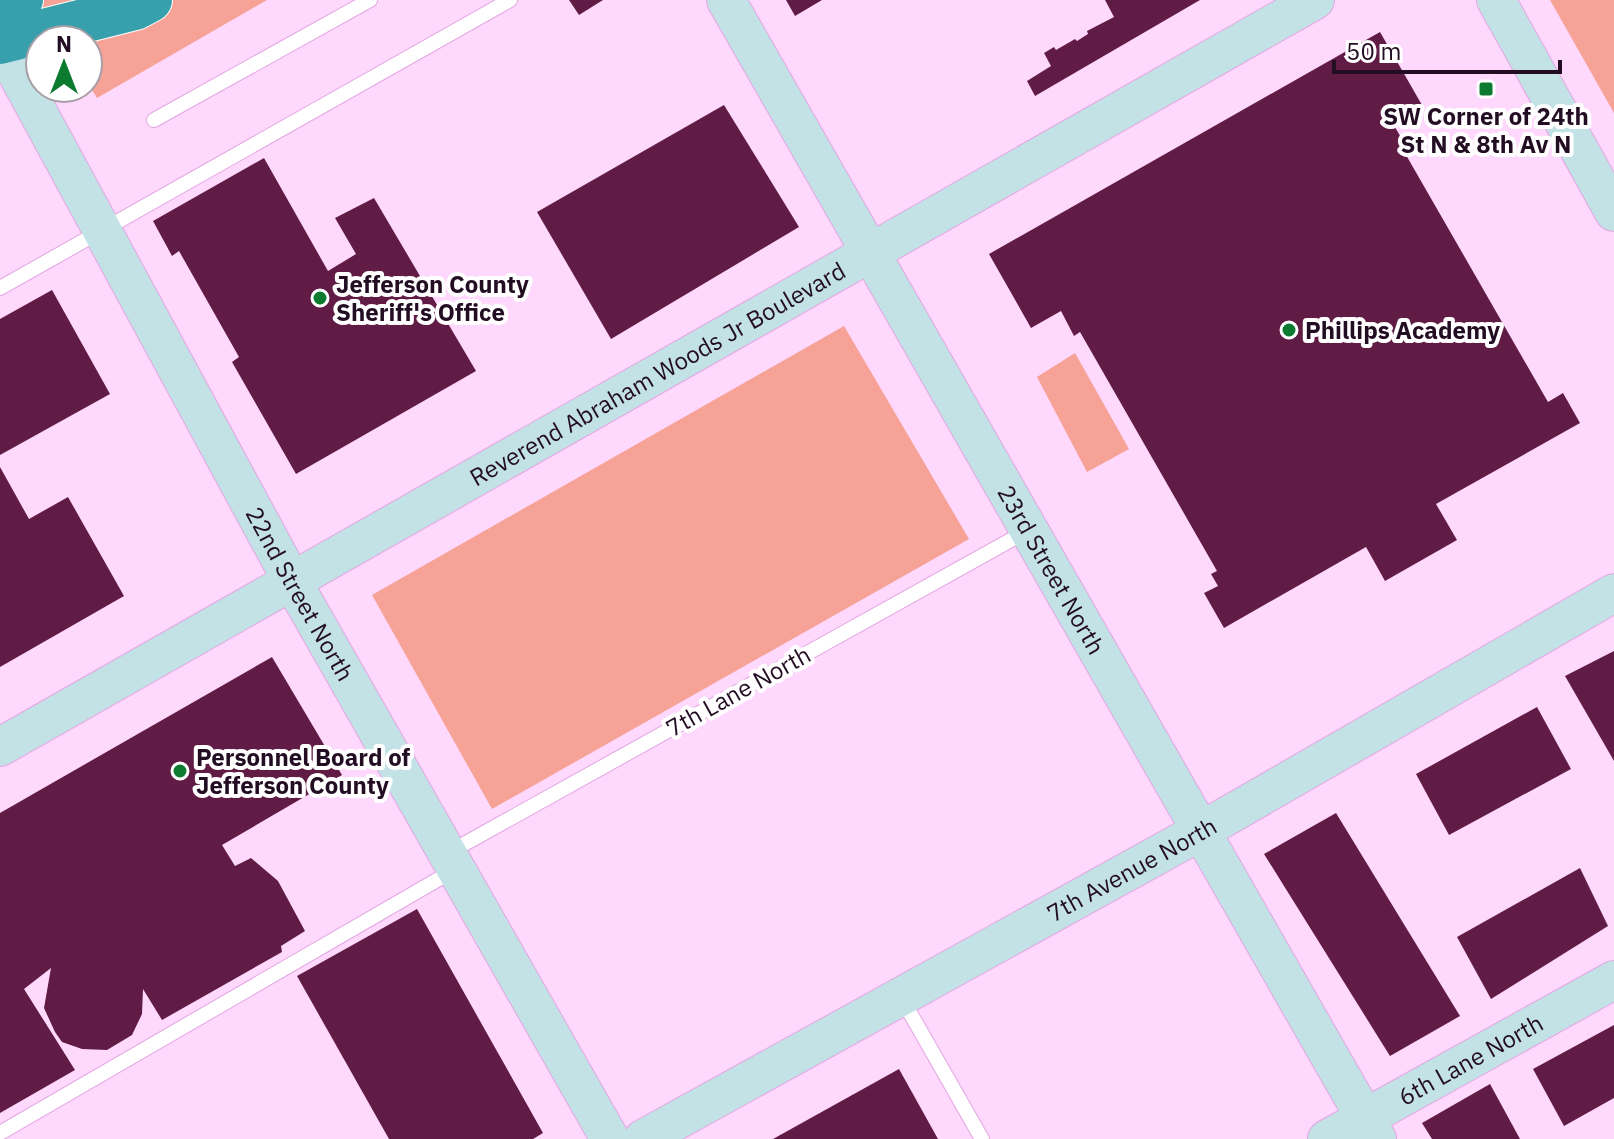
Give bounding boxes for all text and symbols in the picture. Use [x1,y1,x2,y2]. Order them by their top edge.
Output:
north arrow [24,24,104,104]
scale bar [1334,24,1560,74]
text: N [56,29,72,58]
text: 50 m [1346,35,1401,67]
marker: SW Corner of 24th St N & 8th Av N [1477,80,1495,98]
place label: SW Corner of 24th St N & 8th Av N [1383,100,1589,160]
street label: Reverend Abraham Woods Jr Boulevard [464,254,851,493]
place label: Jefferson County Sheriff's Office [336,268,529,328]
marker: Jefferson County Sheriff's Office [311,289,329,307]
place label: Phillips Academy [1305,314,1500,346]
marker: Phillips Academy [1280,321,1298,339]
street label: 23rd Street North [990,479,1113,660]
street label: 22nd Street North [239,501,362,687]
street label: 7th Lane North [660,638,816,744]
place label: Personnel Board of Jefferson County [196,741,411,801]
marker: Personnel Board of Jefferson County [171,762,189,780]
street label: 7th Avenue North [1041,809,1222,929]
street label: 6th Lane North [1392,1007,1549,1113]

